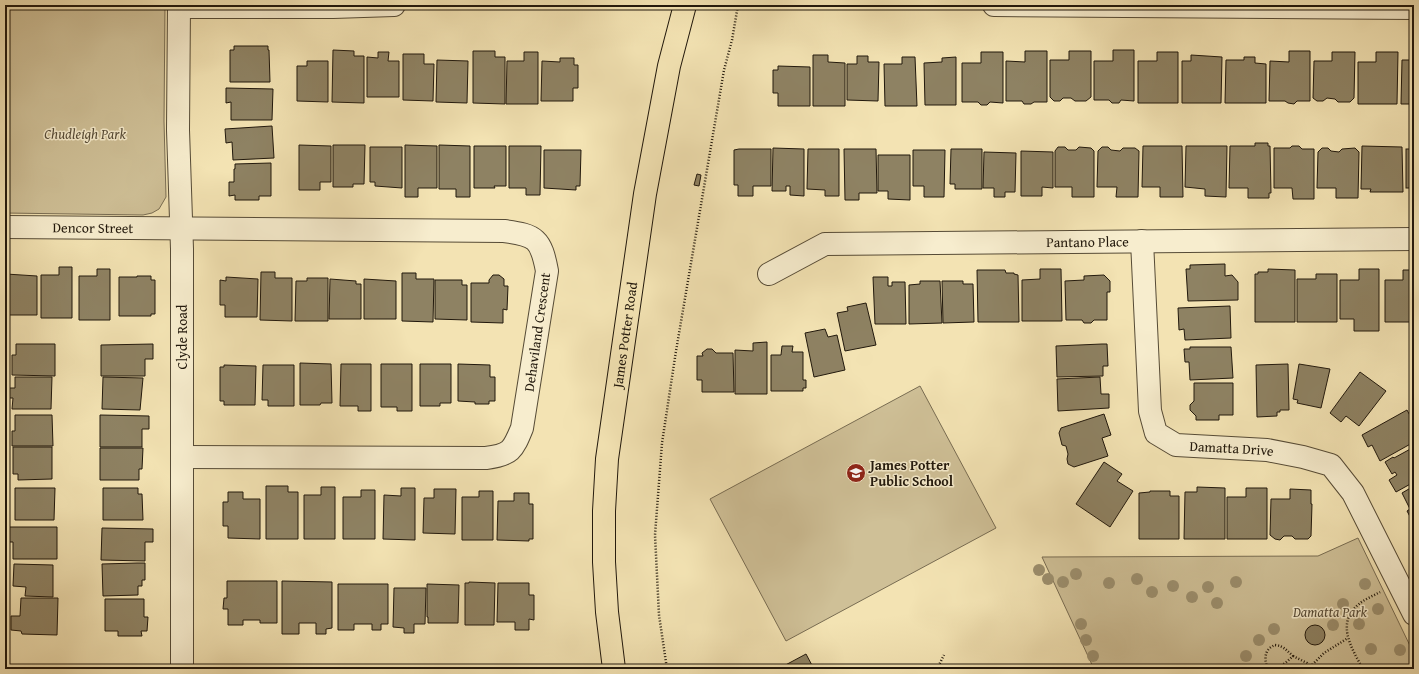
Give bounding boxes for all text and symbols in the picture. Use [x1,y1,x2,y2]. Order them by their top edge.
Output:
park label: Chudleigh Park [44,124,126,144]
street label: Dencor Street [53,217,133,238]
street label: Pantano Place [1046,231,1129,252]
street label: Dehaviland Crescent [519,271,555,393]
street label: James Potter Road [607,280,642,391]
street label: Clyde Road [172,304,192,369]
street label: Damatta Drive [1189,436,1276,461]
place label: James Potter Public School [868,455,954,491]
school or university icon: James Potter Public School [845,462,867,484]
park label: Damatta Park [1292,602,1368,622]

